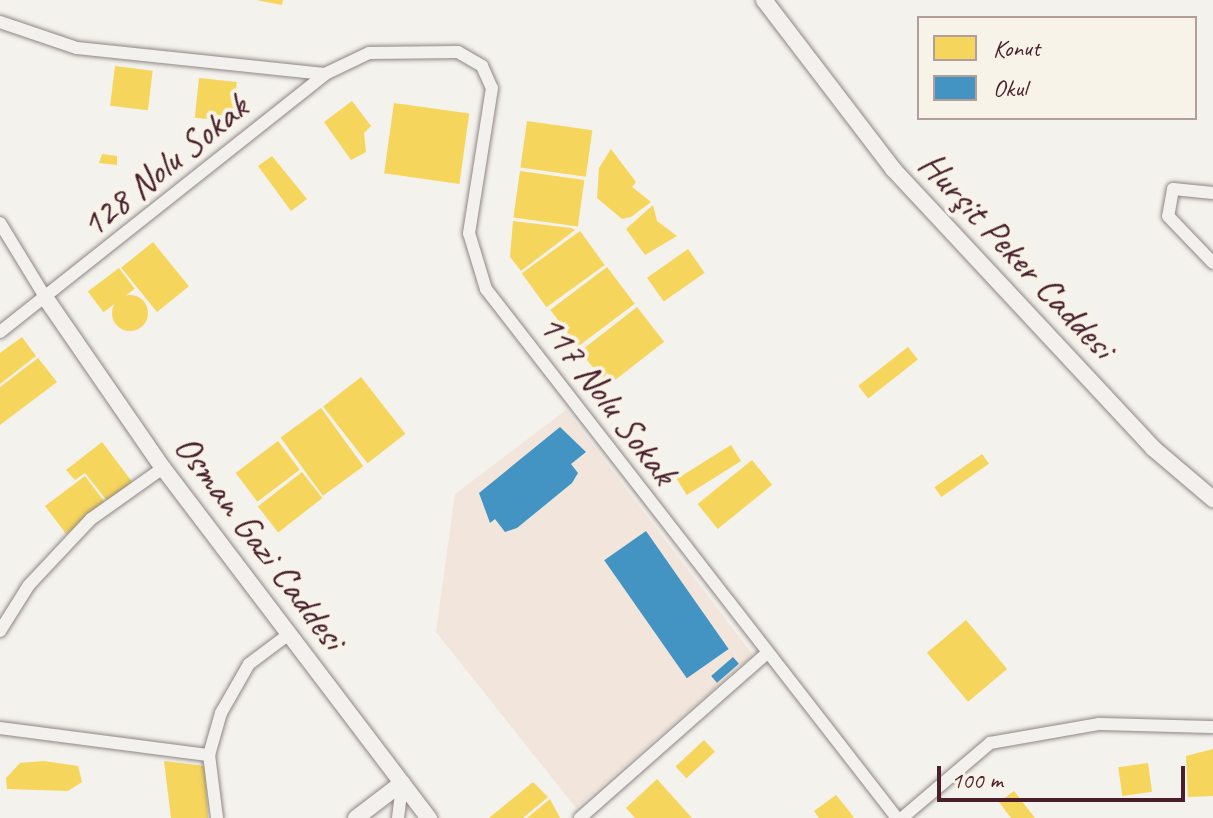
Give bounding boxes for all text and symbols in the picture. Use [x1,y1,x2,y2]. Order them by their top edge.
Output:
legend [917,16,1197,120]
text: Konut [993,33,1040,63]
text: Okul [993,73,1027,103]
street label: 128 Nolu Sokak [72,85,256,247]
street label: Hurşit Peker Caddesi [910,142,1124,368]
street label: 117 Nolu Sokak [529,305,687,493]
street label: Osman Gazi Caddesi [164,425,356,659]
scale bar [941,750,1189,800]
text: 100 m [951,765,1003,795]

